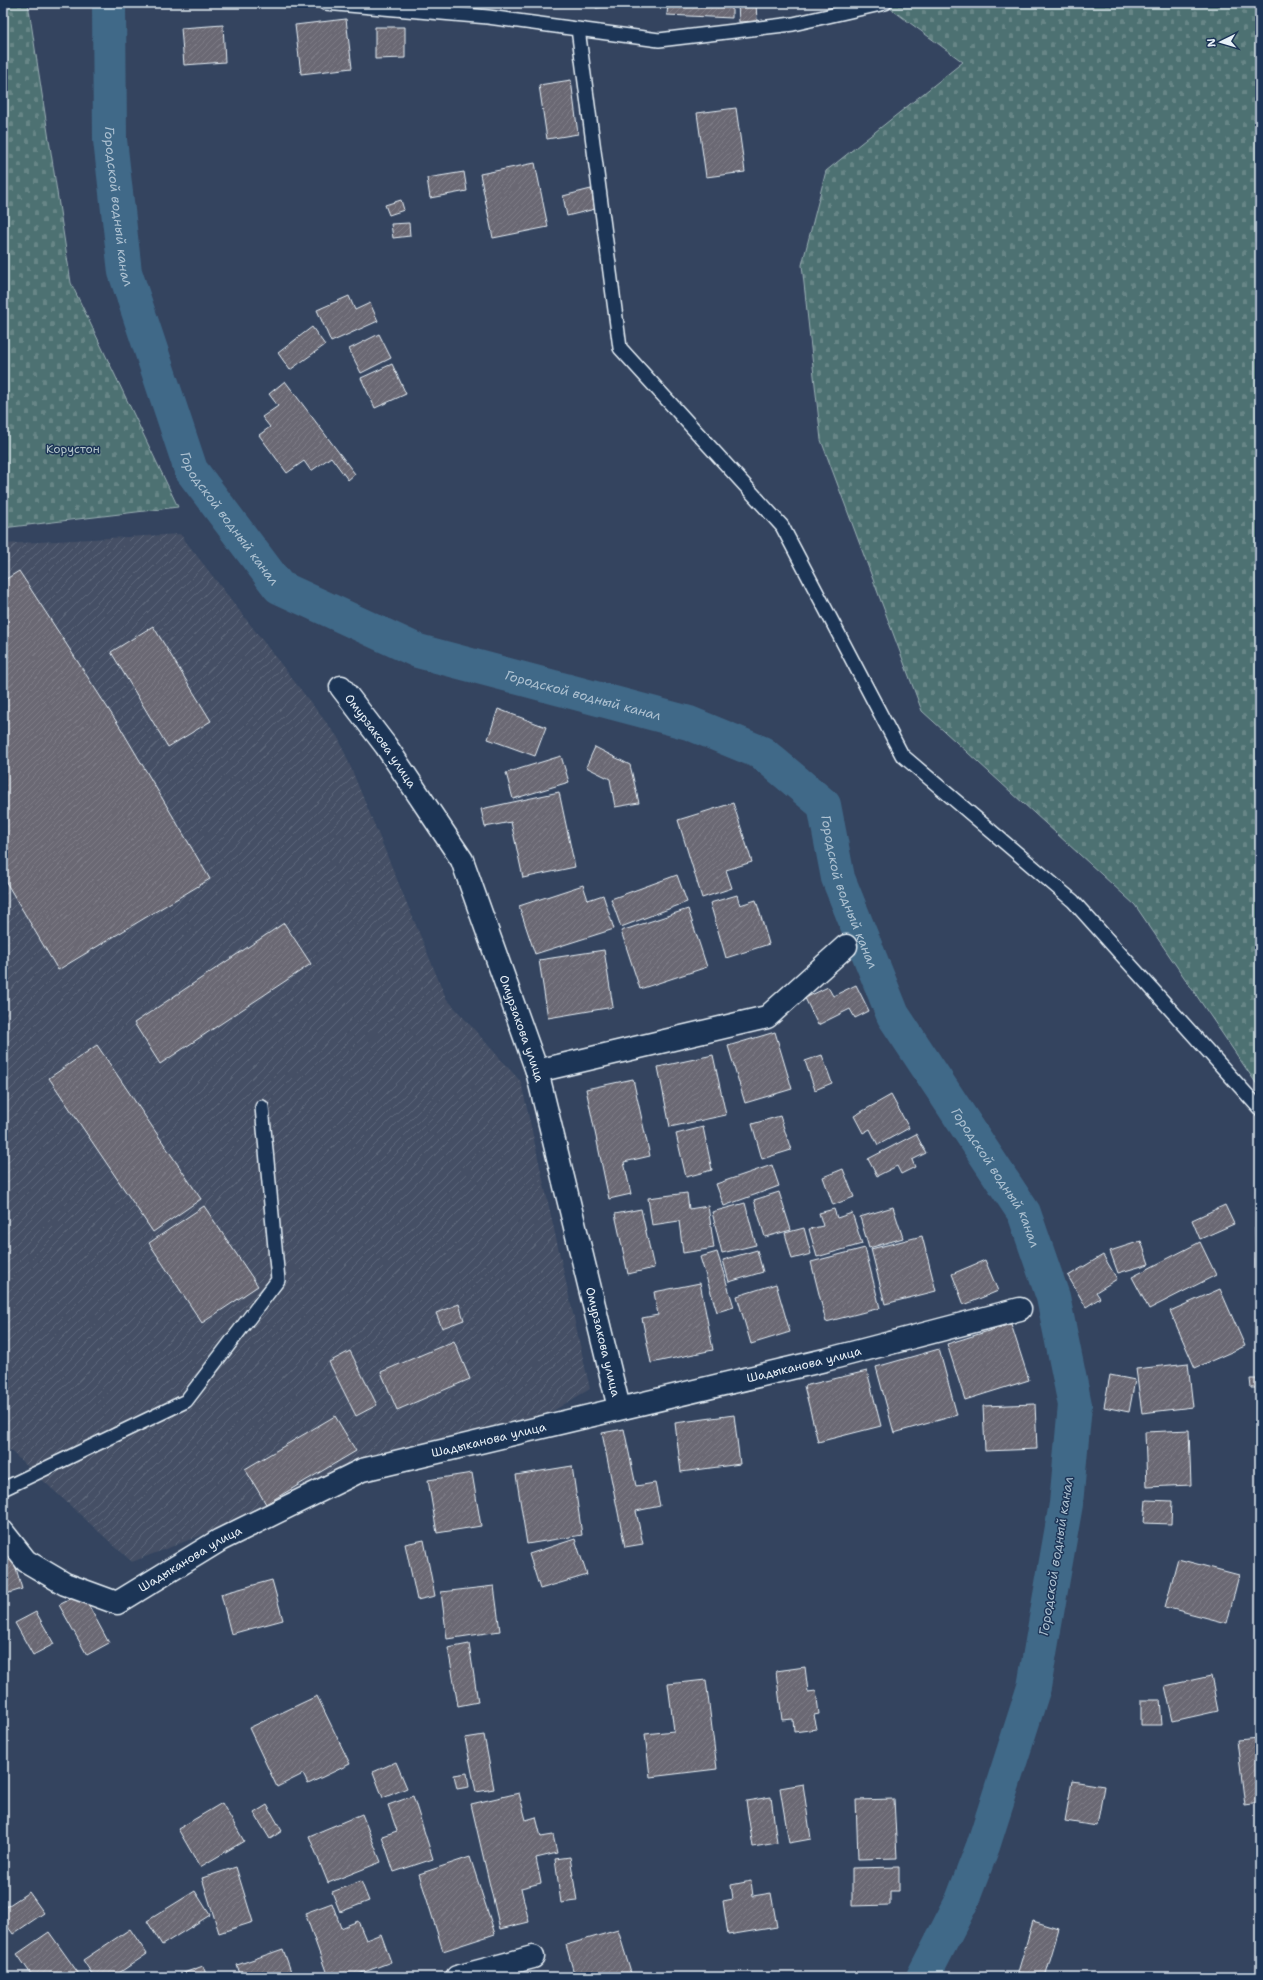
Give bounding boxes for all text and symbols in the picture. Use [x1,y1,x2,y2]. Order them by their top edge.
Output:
north arrow [1201,22,1241,62]
text: N [1204,38,1219,48]
water label: Городской водный канал [101,126,138,289]
park label: Корустон [46,441,100,457]
water label: Городской водный канал [177,449,283,589]
water label: Городской водный канал [503,666,663,724]
street label: Омурзакова улица [341,691,420,792]
water label: Городской водный канал [818,813,882,971]
street label: Омурзакова улица [496,973,548,1084]
water label: Городской водный канал [948,1104,1044,1250]
street label: Омурзакова улица [582,1285,624,1399]
street label: Шадыканова улица [745,1343,863,1386]
street label: Шадыканова улица [430,1418,548,1461]
water label: Городской водный канал [1035,1475,1077,1637]
street label: Шадыканова улица [136,1522,245,1596]

